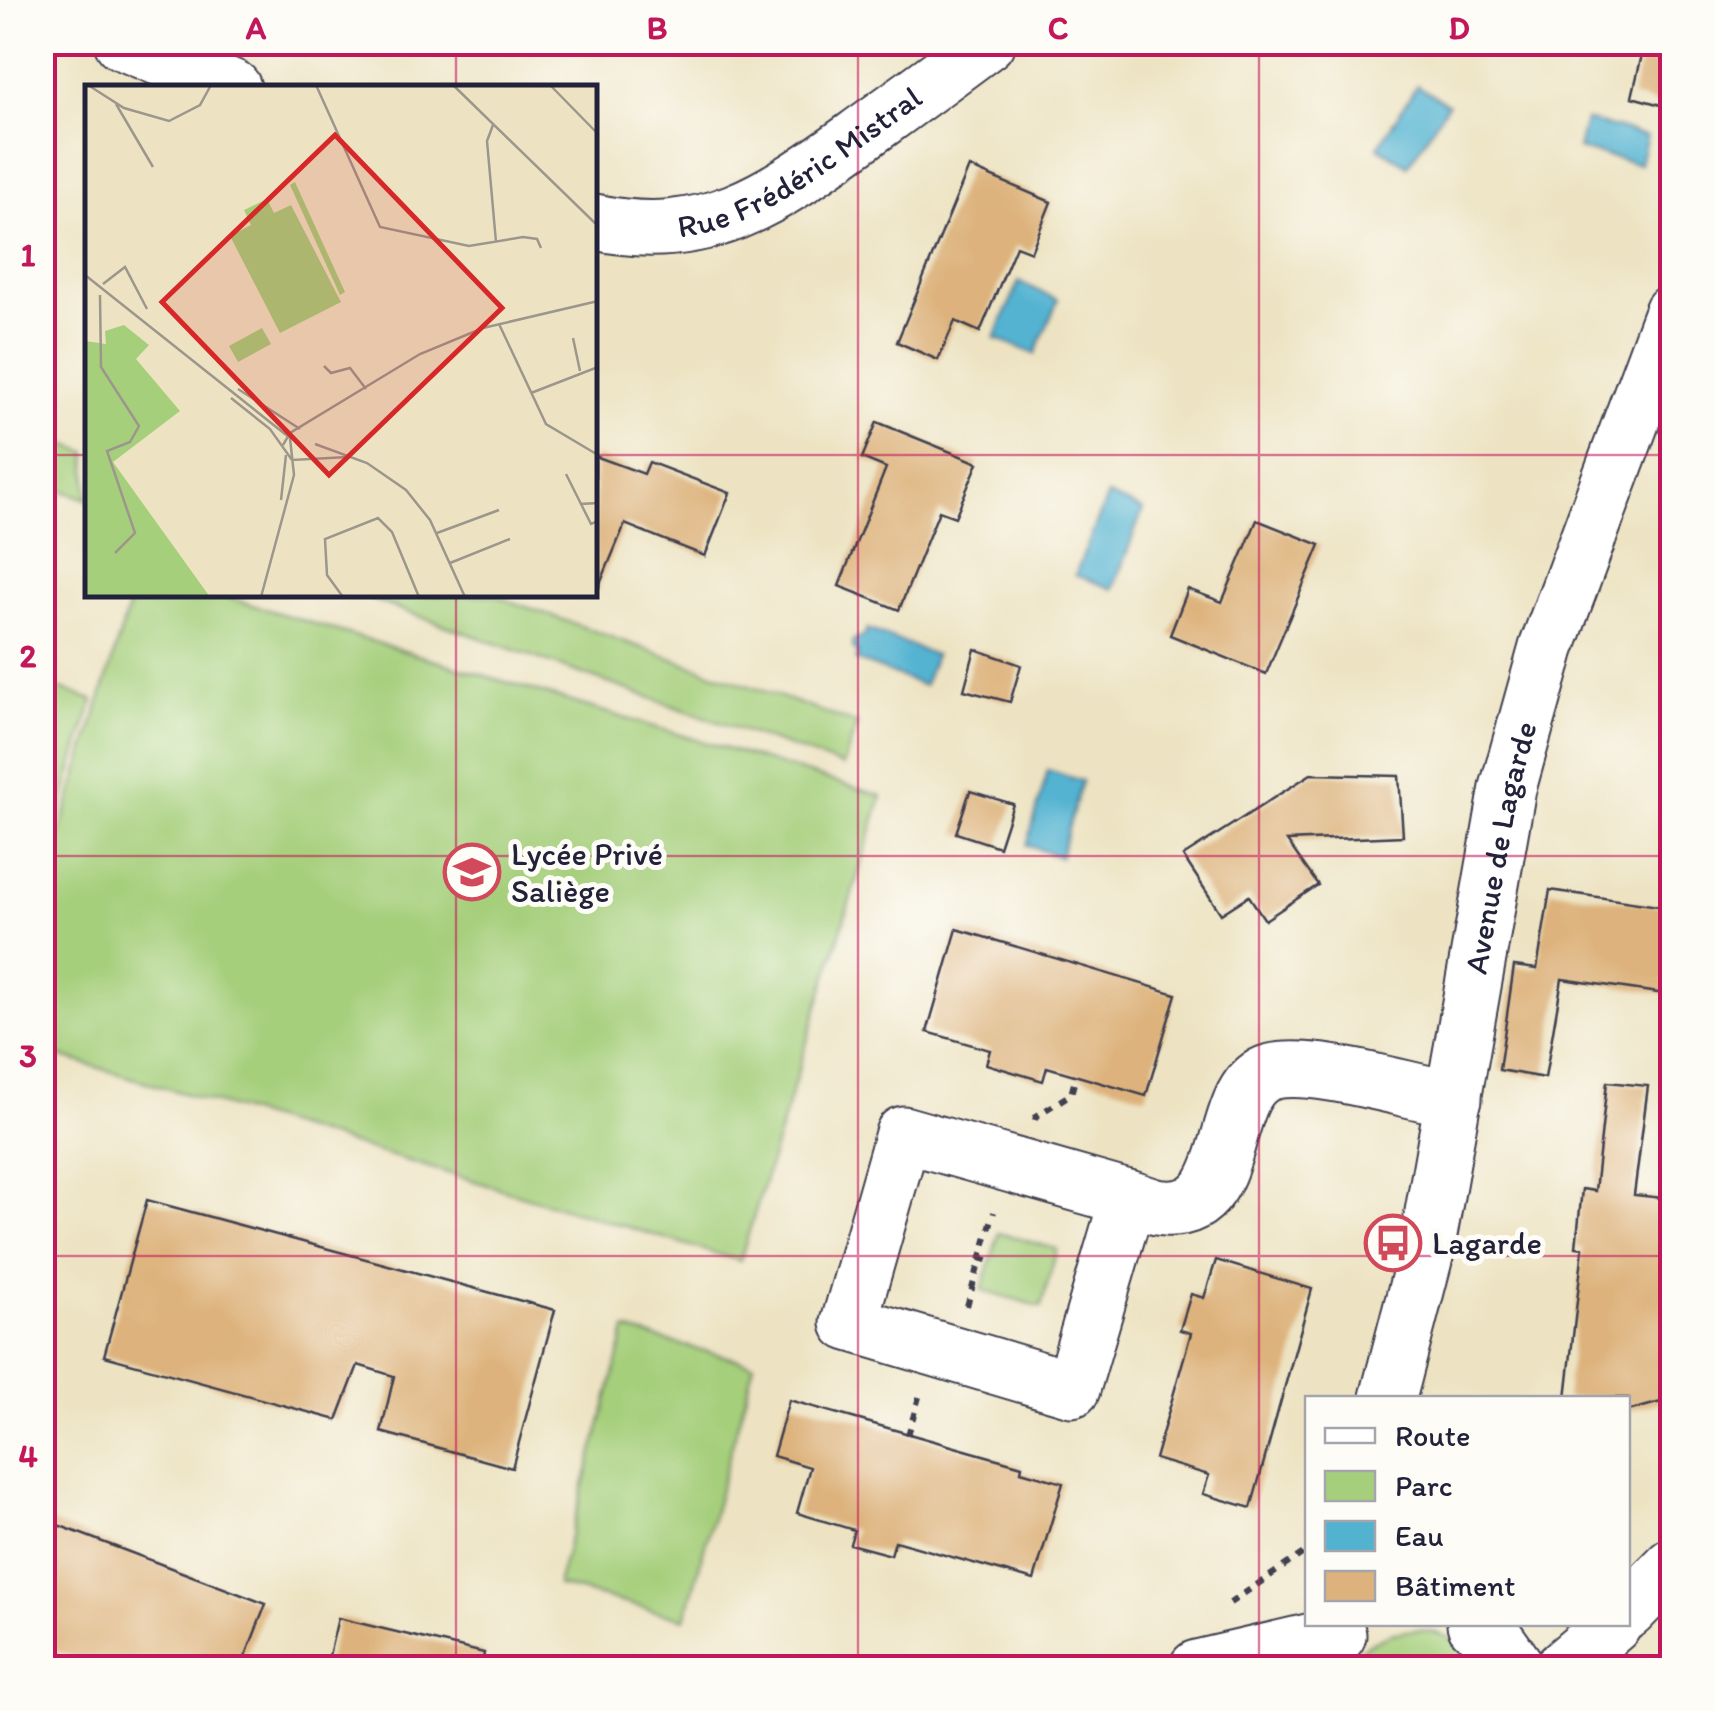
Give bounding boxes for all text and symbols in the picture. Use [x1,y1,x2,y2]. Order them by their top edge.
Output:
text: A [245,9,267,47]
text: B [647,9,667,47]
text: C [1048,9,1068,47]
text: D [1448,9,1470,47]
street label: Rue Frédéric Mistral [675,78,929,246]
inset map [85,85,598,598]
text: 1 [21,236,36,274]
text: 2 [20,637,37,675]
street label: Avenue de Lagarde [1456,717,1545,977]
place label: Lycée Privé Saliège [511,835,663,910]
school or university icon: Lycée Privé Saliège [442,842,502,902]
text: 3 [19,1037,37,1075]
bus stop icon: Lagarde [1363,1213,1423,1273]
place label: Lagarde [1432,1224,1542,1262]
legend [1305,1396,1630,1626]
text: Route [1395,1417,1470,1454]
text: 4 [18,1437,38,1475]
text: Parc [1395,1467,1452,1504]
text: Eau [1395,1517,1444,1554]
text: Bâtiment [1395,1567,1516,1604]

